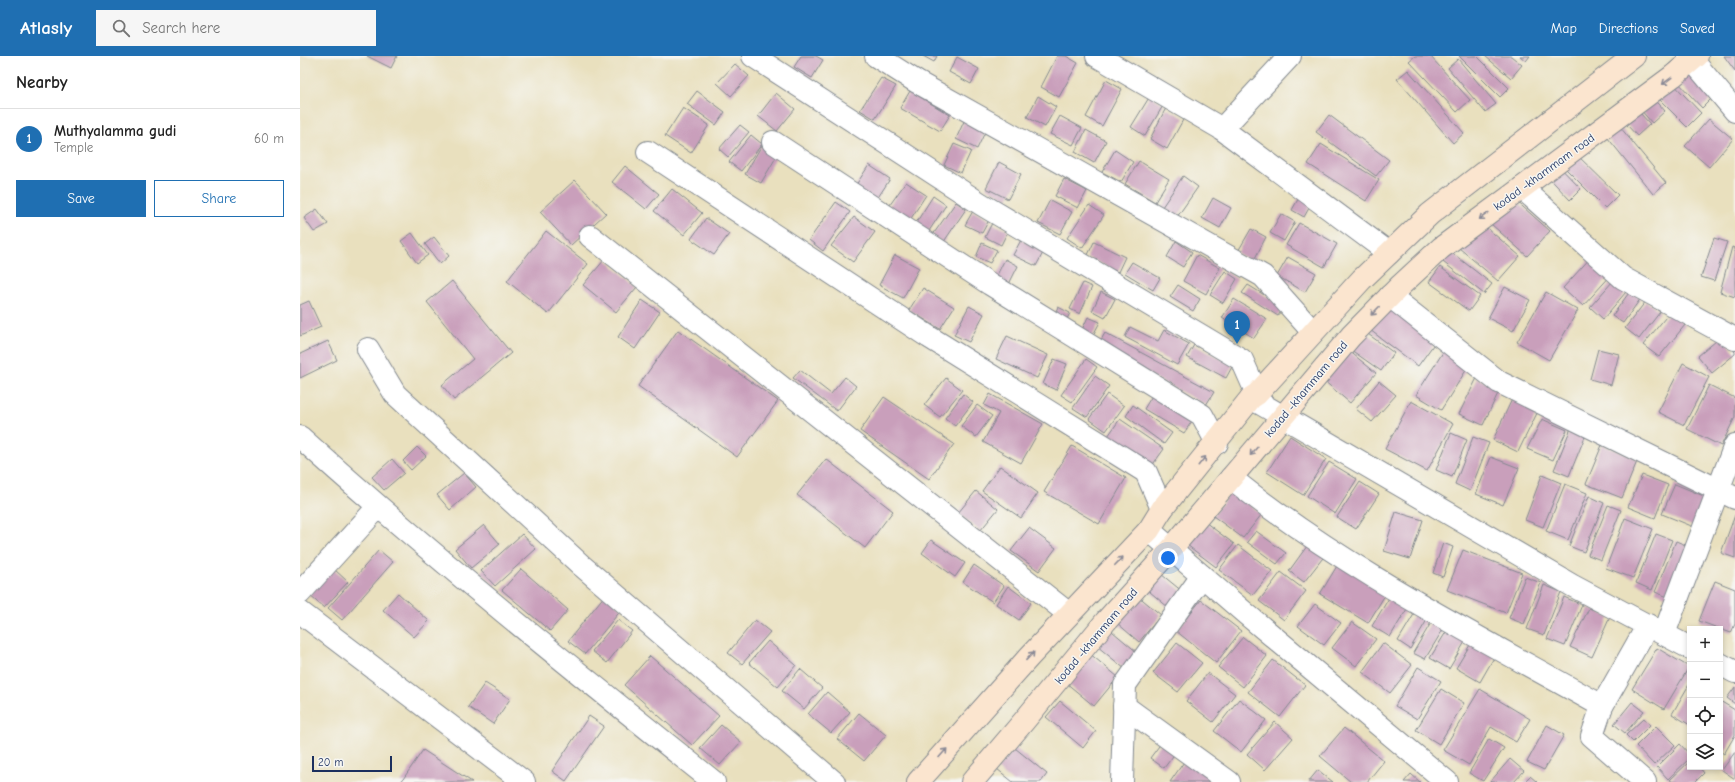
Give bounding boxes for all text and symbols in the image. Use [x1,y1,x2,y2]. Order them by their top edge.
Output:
search box [96,10,376,46]
text: Atlasly [20,17,72,39]
icon: search [110,17,132,39]
text: Search here [142,19,220,37]
text: Map [1550,20,1577,37]
text: Directions [1599,20,1658,37]
text: Saved [1680,20,1715,37]
text: Nearby [16,73,67,92]
one-way arrow [1662,77,1673,85]
text: Muthyalamma gudi [54,122,176,140]
text: 1 [26,131,32,146]
text: 60 m [254,131,284,146]
street label: kodad -khammam road [1491,131,1597,213]
text: Temple [54,140,93,155]
button: Save [16,180,146,217]
button: Share [154,180,284,217]
one-way arrow [1478,212,1489,221]
one-way arrow [1371,306,1380,316]
pin: 1 [1224,311,1250,344]
street label: kodad -khammam road [1262,338,1350,440]
one-way arrow [1249,446,1258,457]
one-way arrow [1197,456,1206,467]
your location [1158,548,1178,568]
one-way arrow [1114,556,1124,566]
street label: kodad -khammam road [1052,585,1140,687]
map controls [1687,626,1723,770]
button: + [1687,626,1723,662]
one-way arrow [1025,651,1035,661]
button: − [1687,662,1723,698]
button: locate [1687,698,1723,734]
button: layers [1687,734,1723,770]
one-way arrow [939,748,948,758]
scale bar [312,754,392,773]
text: 20 m [318,756,343,769]

